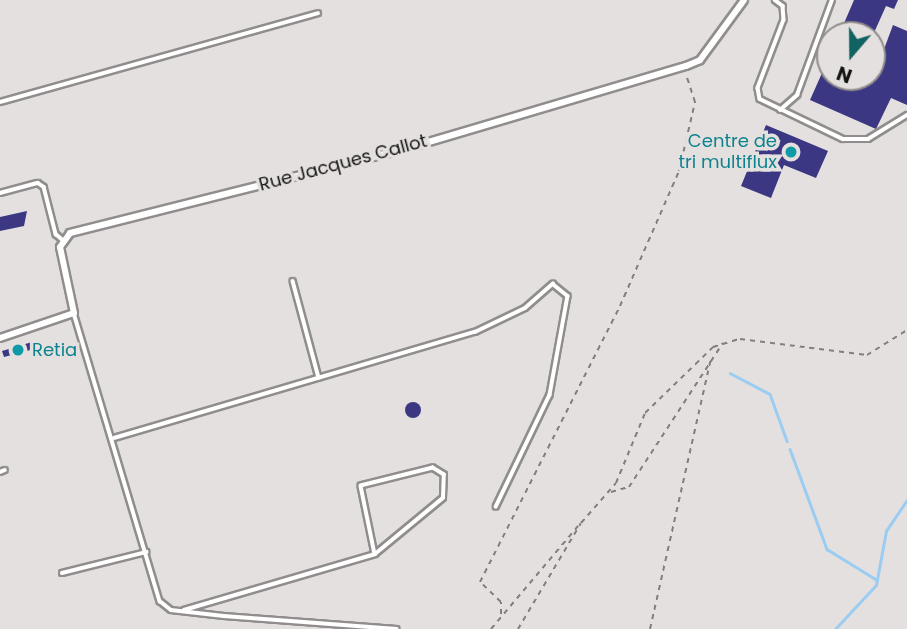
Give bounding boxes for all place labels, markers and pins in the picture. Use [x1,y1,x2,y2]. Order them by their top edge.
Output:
place label: Centre de tri multiflux [679,131,777,174]
marker: Centre de tri multiflux [783,144,799,160]
place label: Retia [32,339,77,361]
marker: Retia [10,342,26,358]

